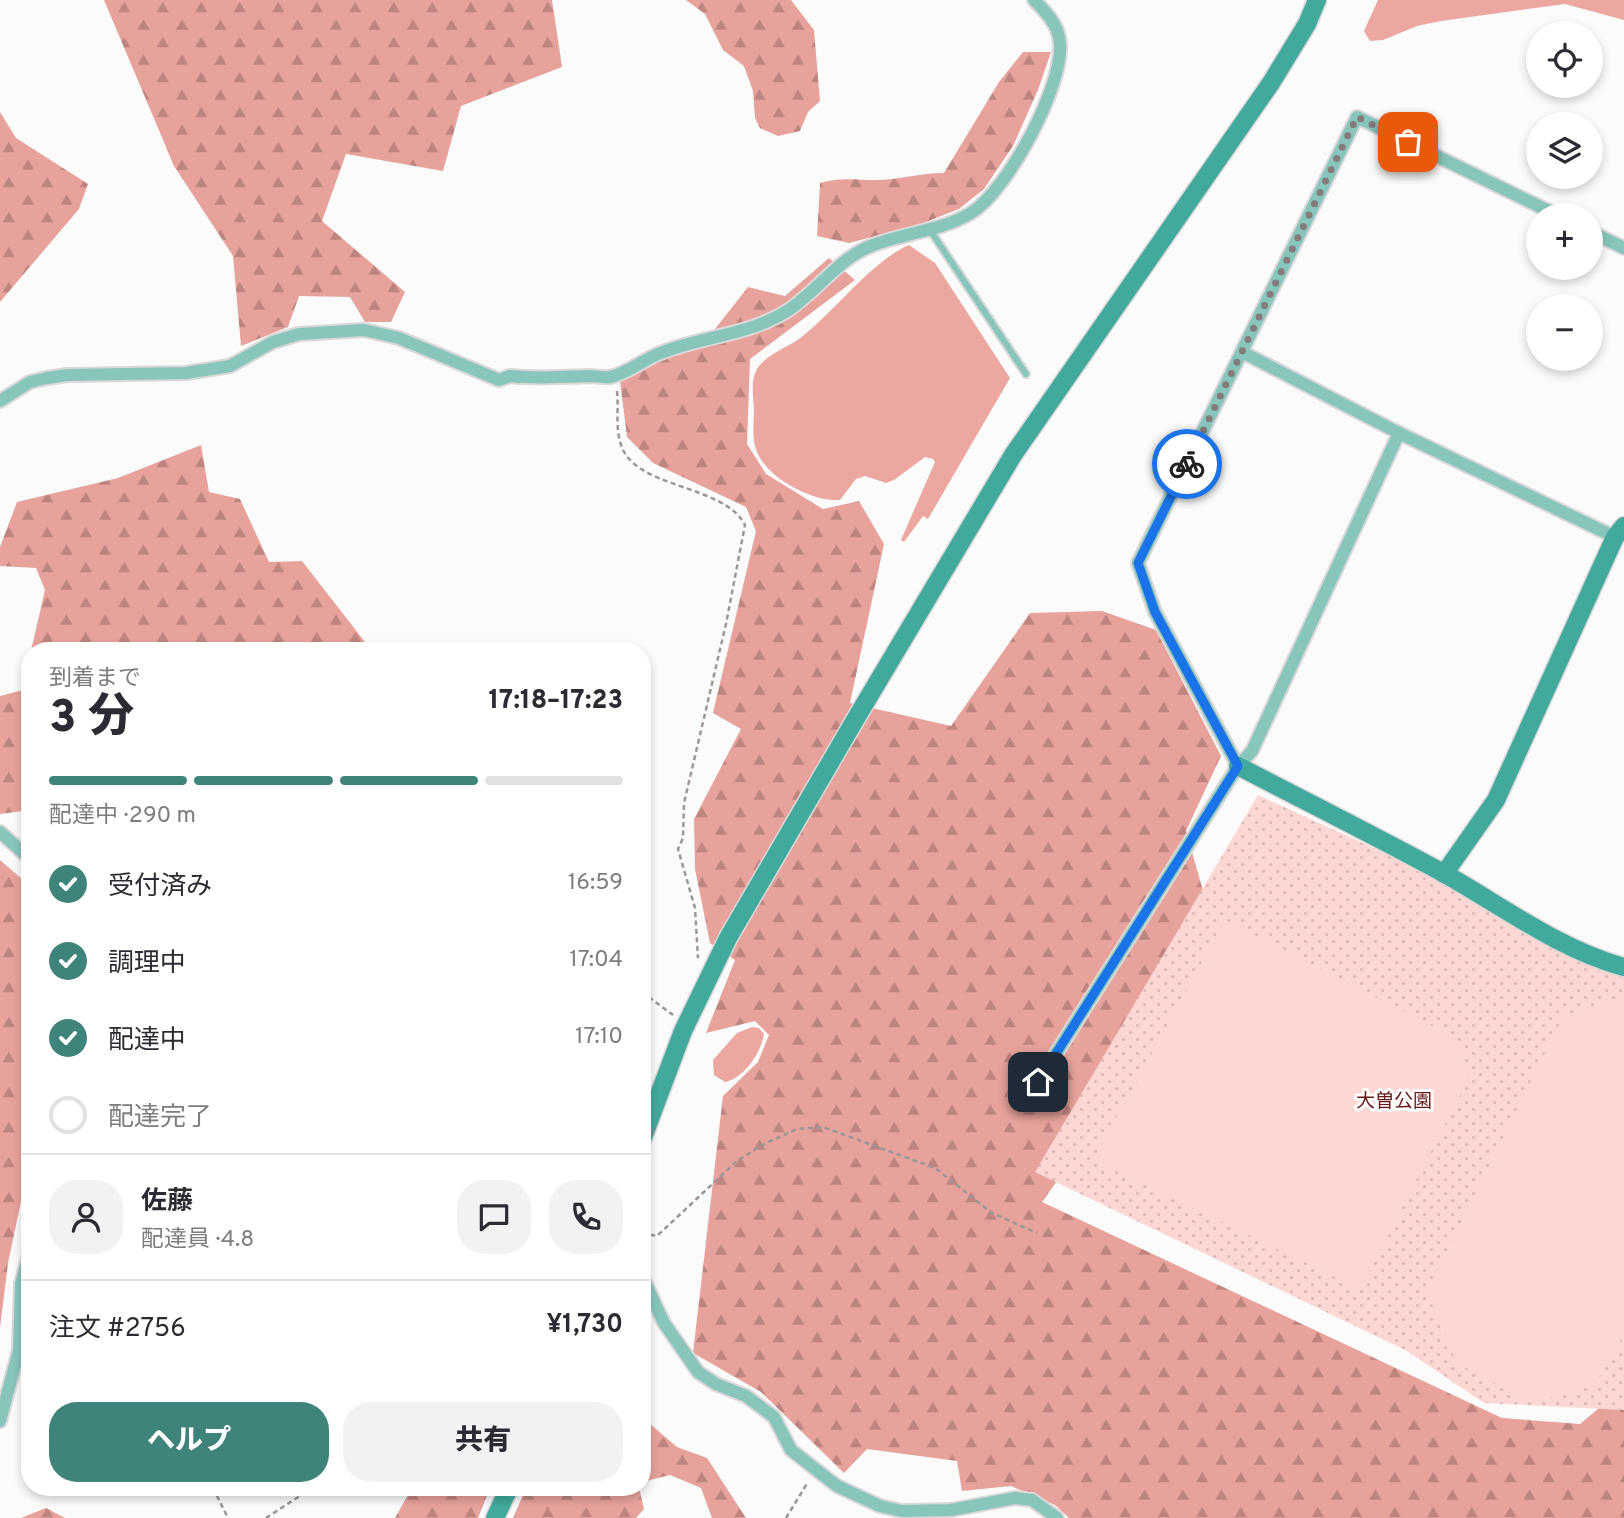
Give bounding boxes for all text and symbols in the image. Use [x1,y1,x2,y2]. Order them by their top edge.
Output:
map controls [1526,21,1603,371]
button: locate [1526,21,1603,98]
pin [1378,112,1438,172]
button: layers [1526,112,1603,189]
icon: bag [1389,123,1427,161]
button: + [1526,203,1603,280]
button: − [1526,294,1603,371]
courier [1152,429,1222,499]
icon: bike [1168,445,1206,483]
text: 到着まで [49,665,141,694]
text: 17:18–17:23 [488,685,623,718]
text: 3 分 [49,690,134,749]
text: 配達中 · 290 m [49,802,196,831]
icon: check [49,865,87,903]
text: 16:59 [568,869,623,898]
text: 受付済み [108,871,212,904]
icon: check [49,942,87,980]
text: 17:04 [569,946,623,975]
text: 調理中 [108,948,186,981]
icon: check [49,1019,87,1057]
text: 17:10 [575,1023,623,1052]
text: 配達中 [108,1025,186,1058]
pin [1008,1052,1068,1112]
icon: home [1019,1063,1057,1101]
park label: 大曽公園 [1356,1090,1432,1114]
text: 配達完了 [108,1102,212,1135]
button: person [49,1180,123,1254]
button: chat [457,1180,531,1254]
button: phone [549,1180,623,1254]
text: 佐藤 [141,1186,193,1219]
text: 配達員 · 4.8 [141,1226,254,1255]
text: ¥1,730 [546,1309,623,1342]
text: 注文 #2756 [49,1313,186,1346]
button: ヘルプ [49,1402,329,1482]
button: 共有 [343,1402,623,1482]

